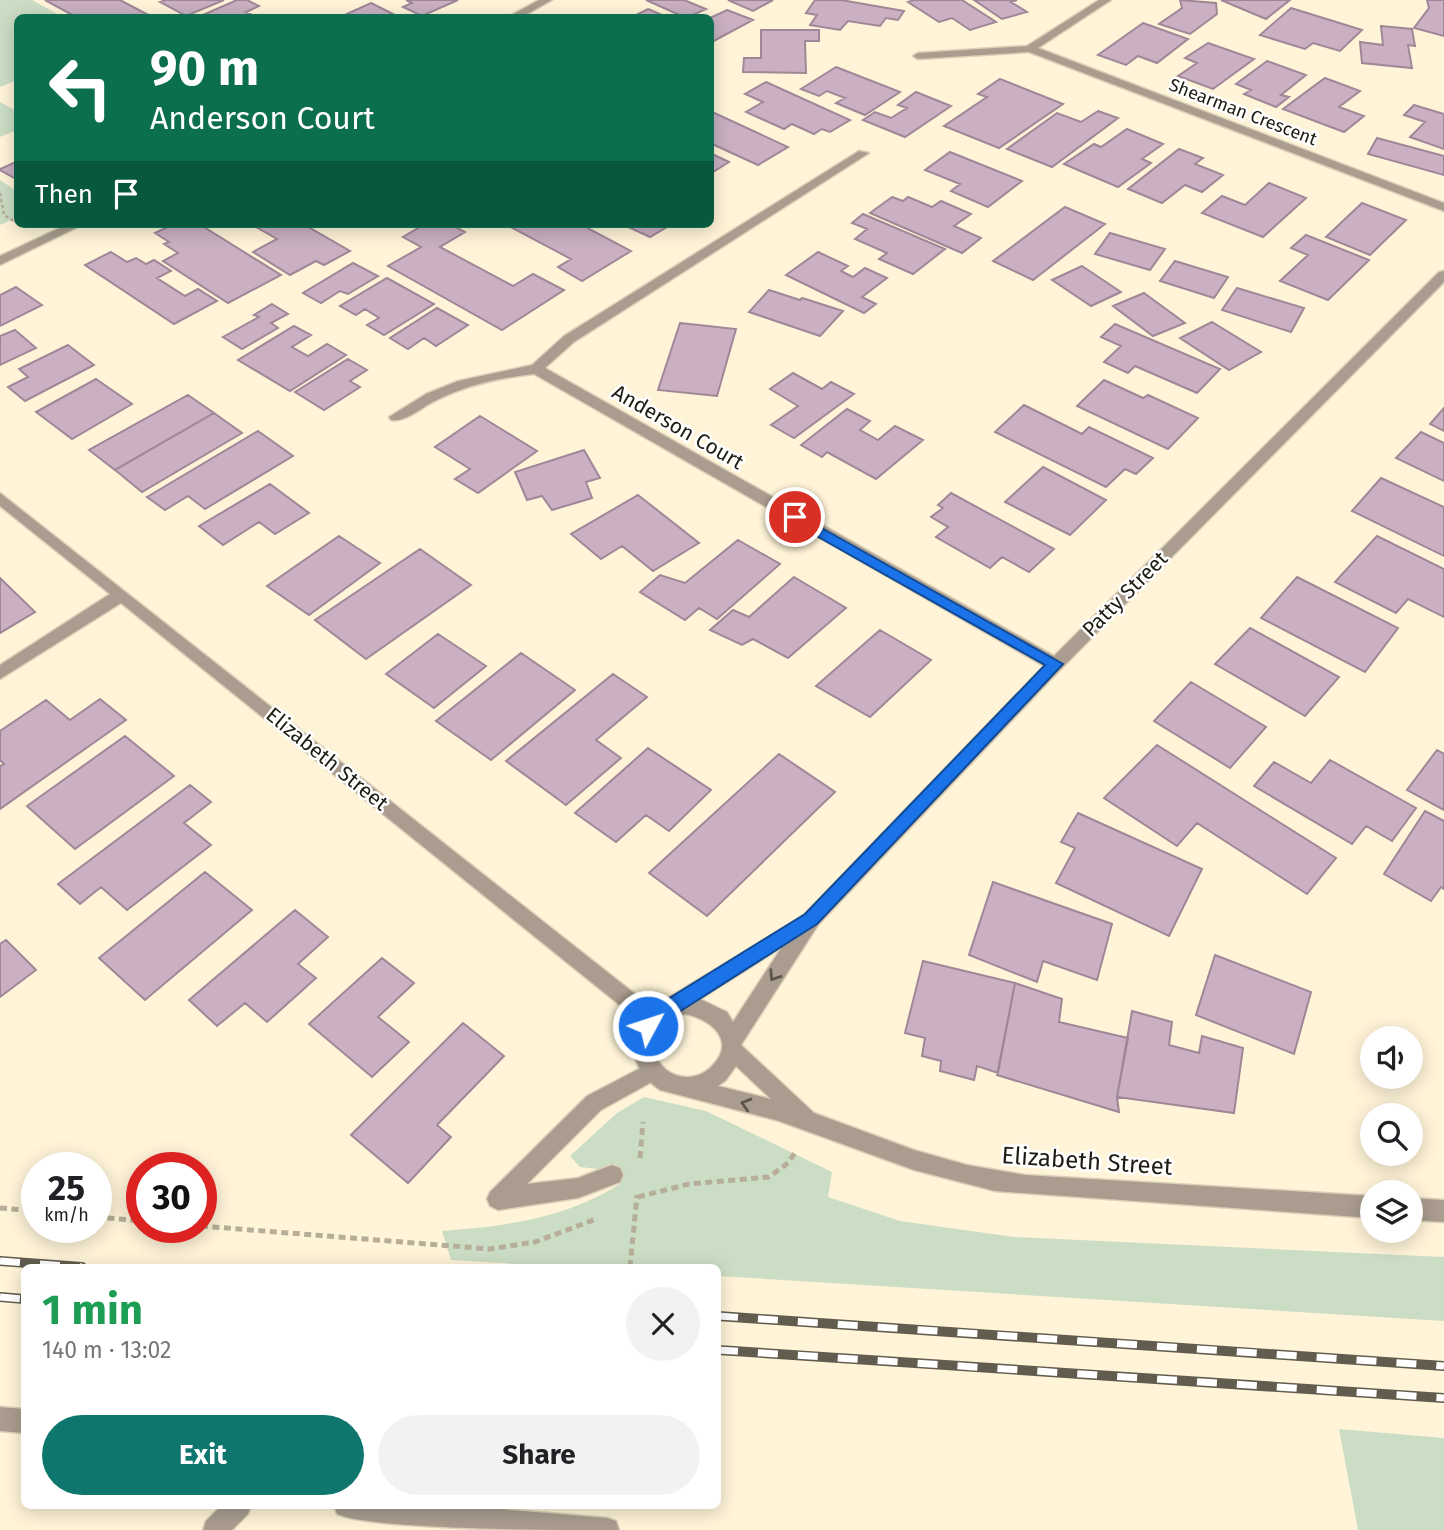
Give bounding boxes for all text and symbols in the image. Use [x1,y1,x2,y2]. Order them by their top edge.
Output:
text: 90 m [150,39,259,98]
icon: left [35,42,126,133]
street label: Shearman Crescent [1166,74,1321,151]
text: Anderson Court [150,99,375,137]
icon: arrive [107,175,145,213]
text: Then [35,179,93,210]
street label: Anderson Court [608,379,749,475]
pin [765,487,825,547]
icon: arrive [776,498,814,536]
street label: Patty Street [1077,545,1174,642]
street label: Elizabeth Street [261,702,394,816]
one-way arrow [770,969,783,982]
position arrow [611,989,685,1063]
map controls [1360,1026,1423,1243]
button: sound [1360,1026,1423,1089]
one-way arrow [741,1097,753,1112]
button: search [1360,1103,1423,1166]
street label: Elizabeth Street [1001,1141,1174,1181]
speed limit sign: 30 [126,1152,217,1243]
text: 25 [48,1167,85,1209]
button: layers [1360,1180,1423,1243]
text: km/h [44,1204,89,1226]
text: 1 min [42,1285,143,1335]
button: close [626,1287,700,1361]
text: 140 m · 13:02 [42,1336,171,1364]
button: Exit [42,1415,364,1495]
button: Share [378,1415,700,1495]

